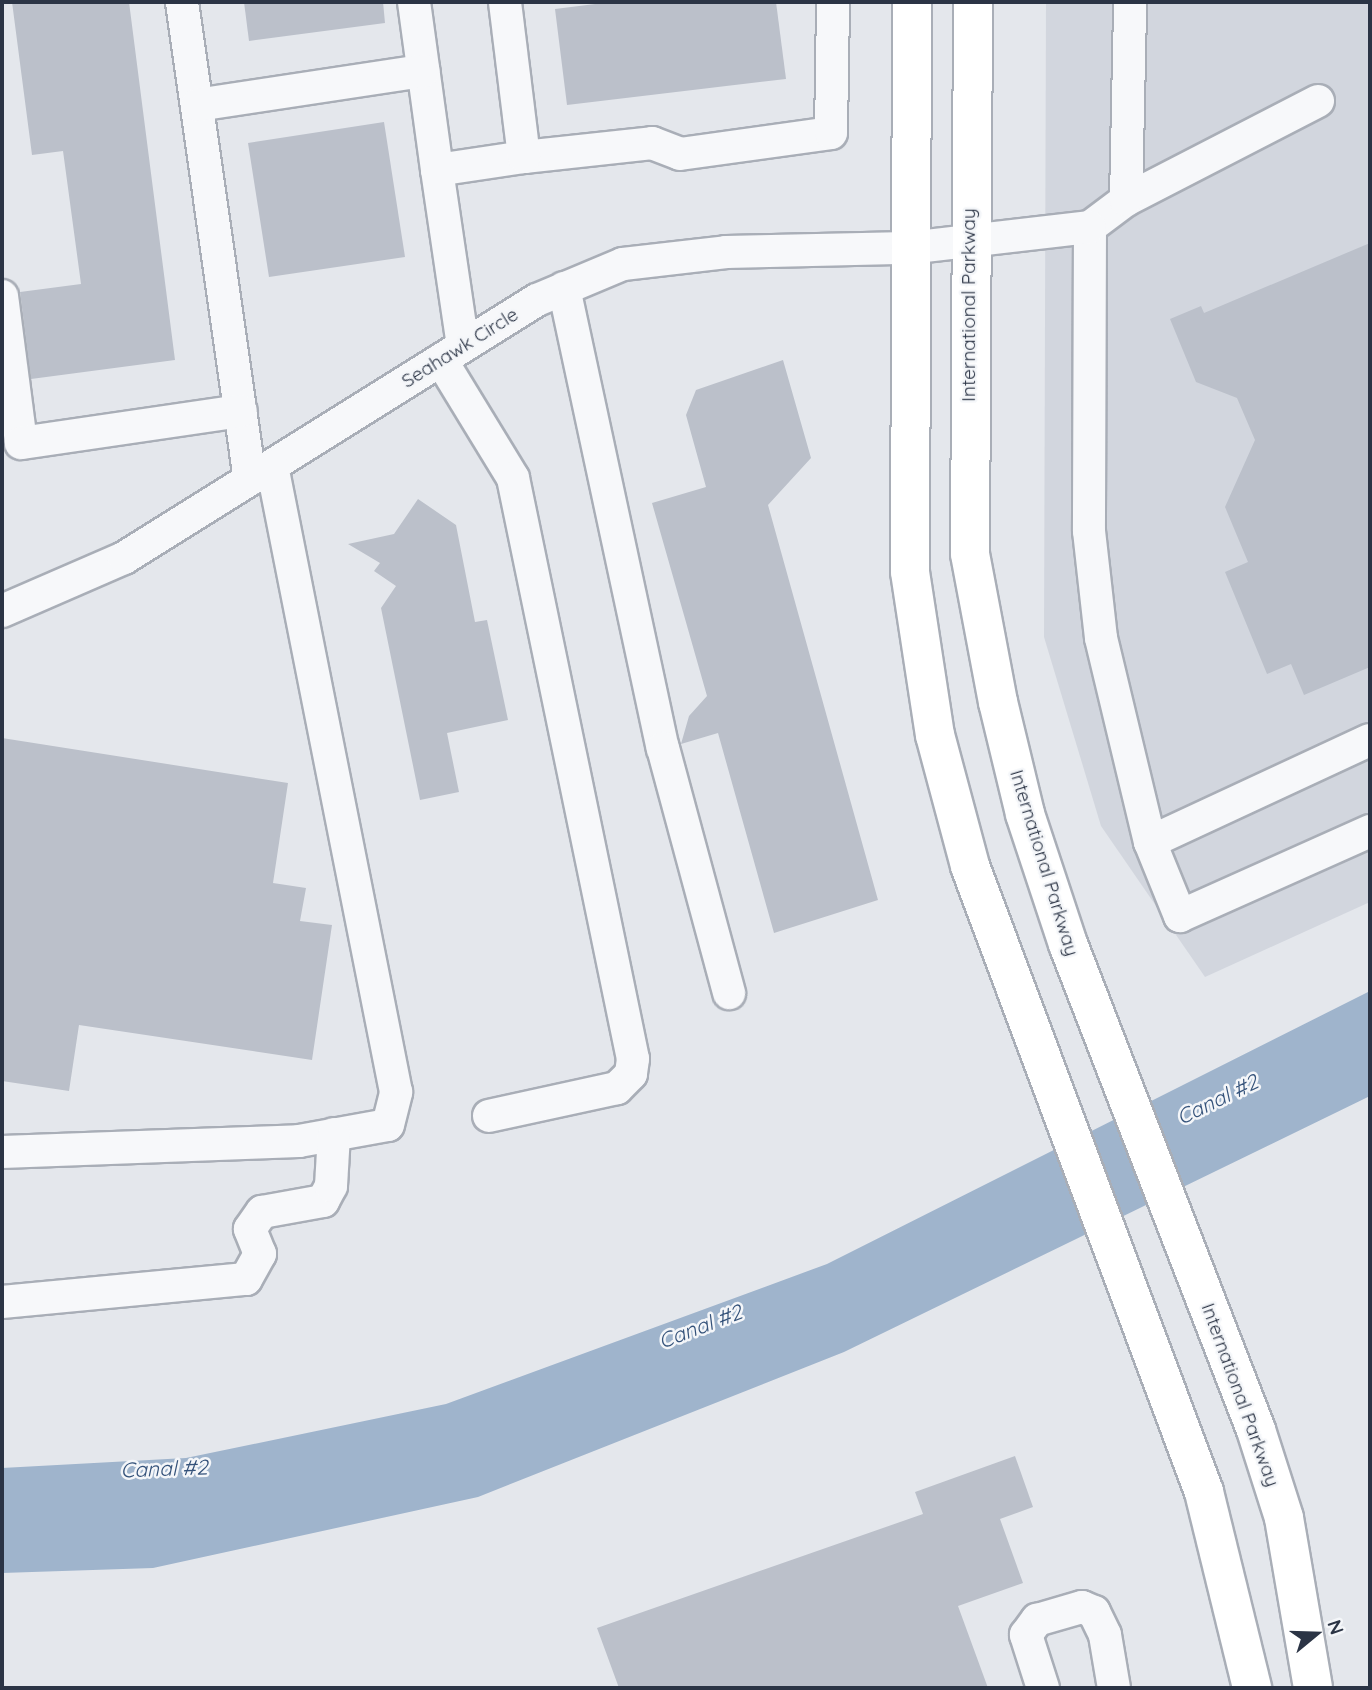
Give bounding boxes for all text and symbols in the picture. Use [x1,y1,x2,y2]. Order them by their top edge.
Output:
street label: International Parkway [958,208,980,402]
street label: Seahawk Circle [398,303,522,393]
street label: International Parkway [1005,767,1083,959]
water label: Canal #2 [1172,1069,1262,1129]
water label: Canal #2 [655,1299,745,1353]
street label: International Parkway [1196,1300,1284,1490]
water label: Canal #2 [120,1454,208,1482]
north arrow [1281,1599,1351,1669]
text: N [1322,1617,1349,1638]

